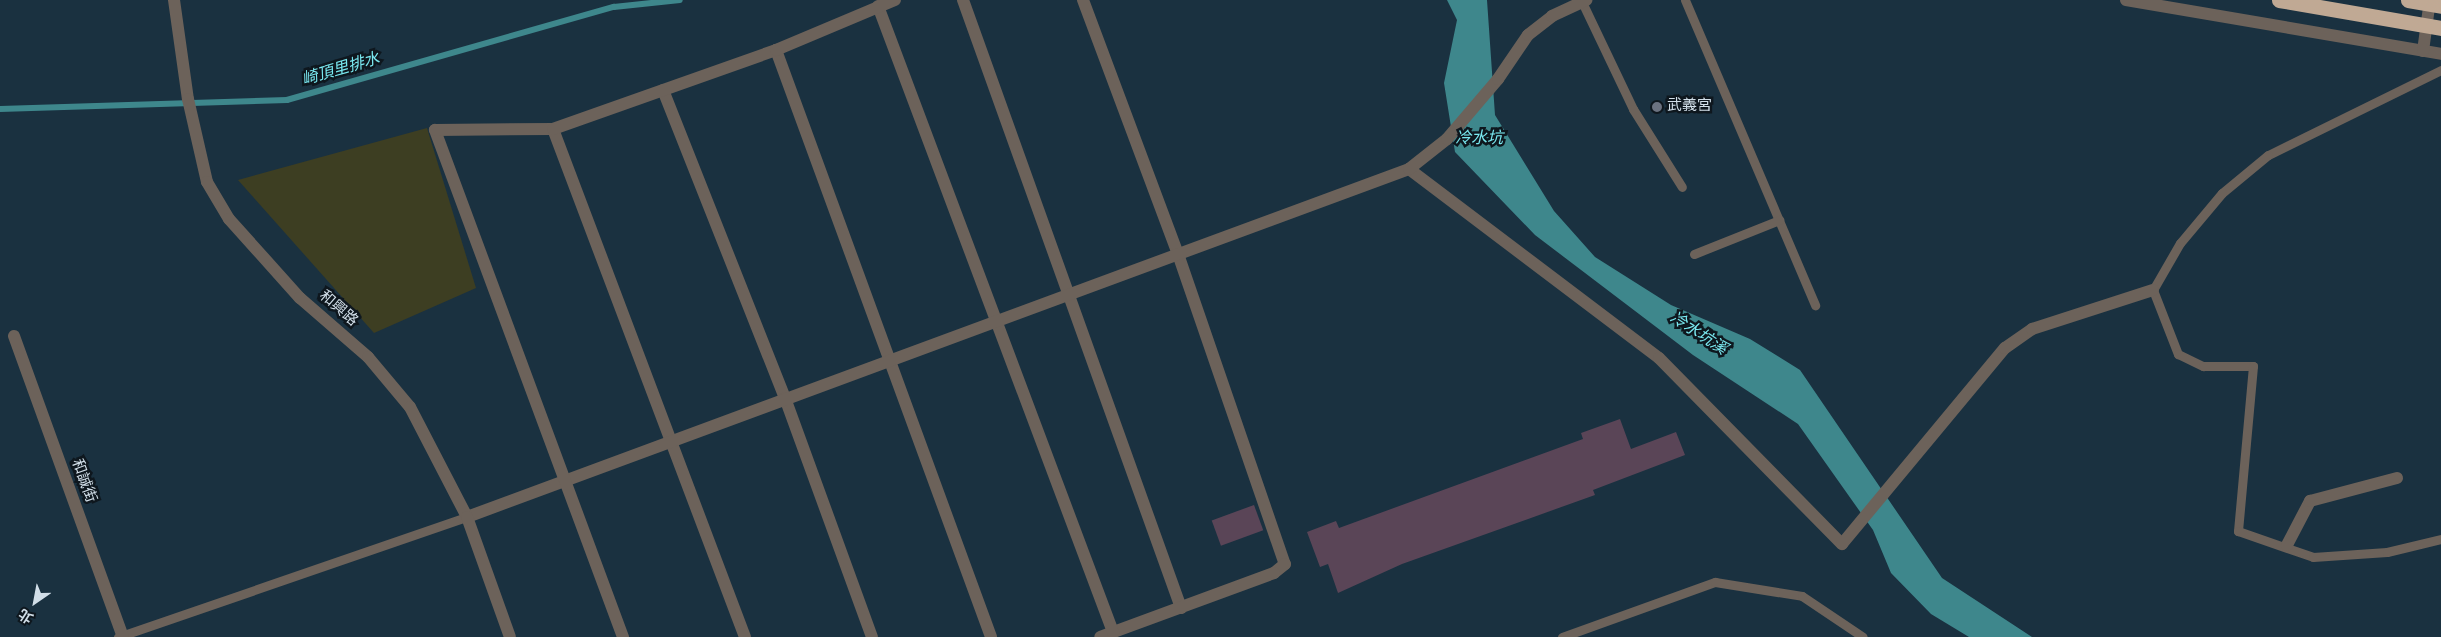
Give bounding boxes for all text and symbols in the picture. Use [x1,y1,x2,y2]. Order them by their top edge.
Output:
water label: 崎頂里排水 [300,50,382,90]
place label: 武義宮 [1667,98,1712,116]
marker: 武義宮 [1651,101,1663,113]
water label: 冷水坑 [1455,129,1503,149]
street label: 和興路 [315,287,361,331]
water label: 冷水坑溪 [1666,309,1730,359]
street label: 和誠街 [67,457,99,505]
north arrow [10,577,60,627]
text: 北 [16,604,37,626]

